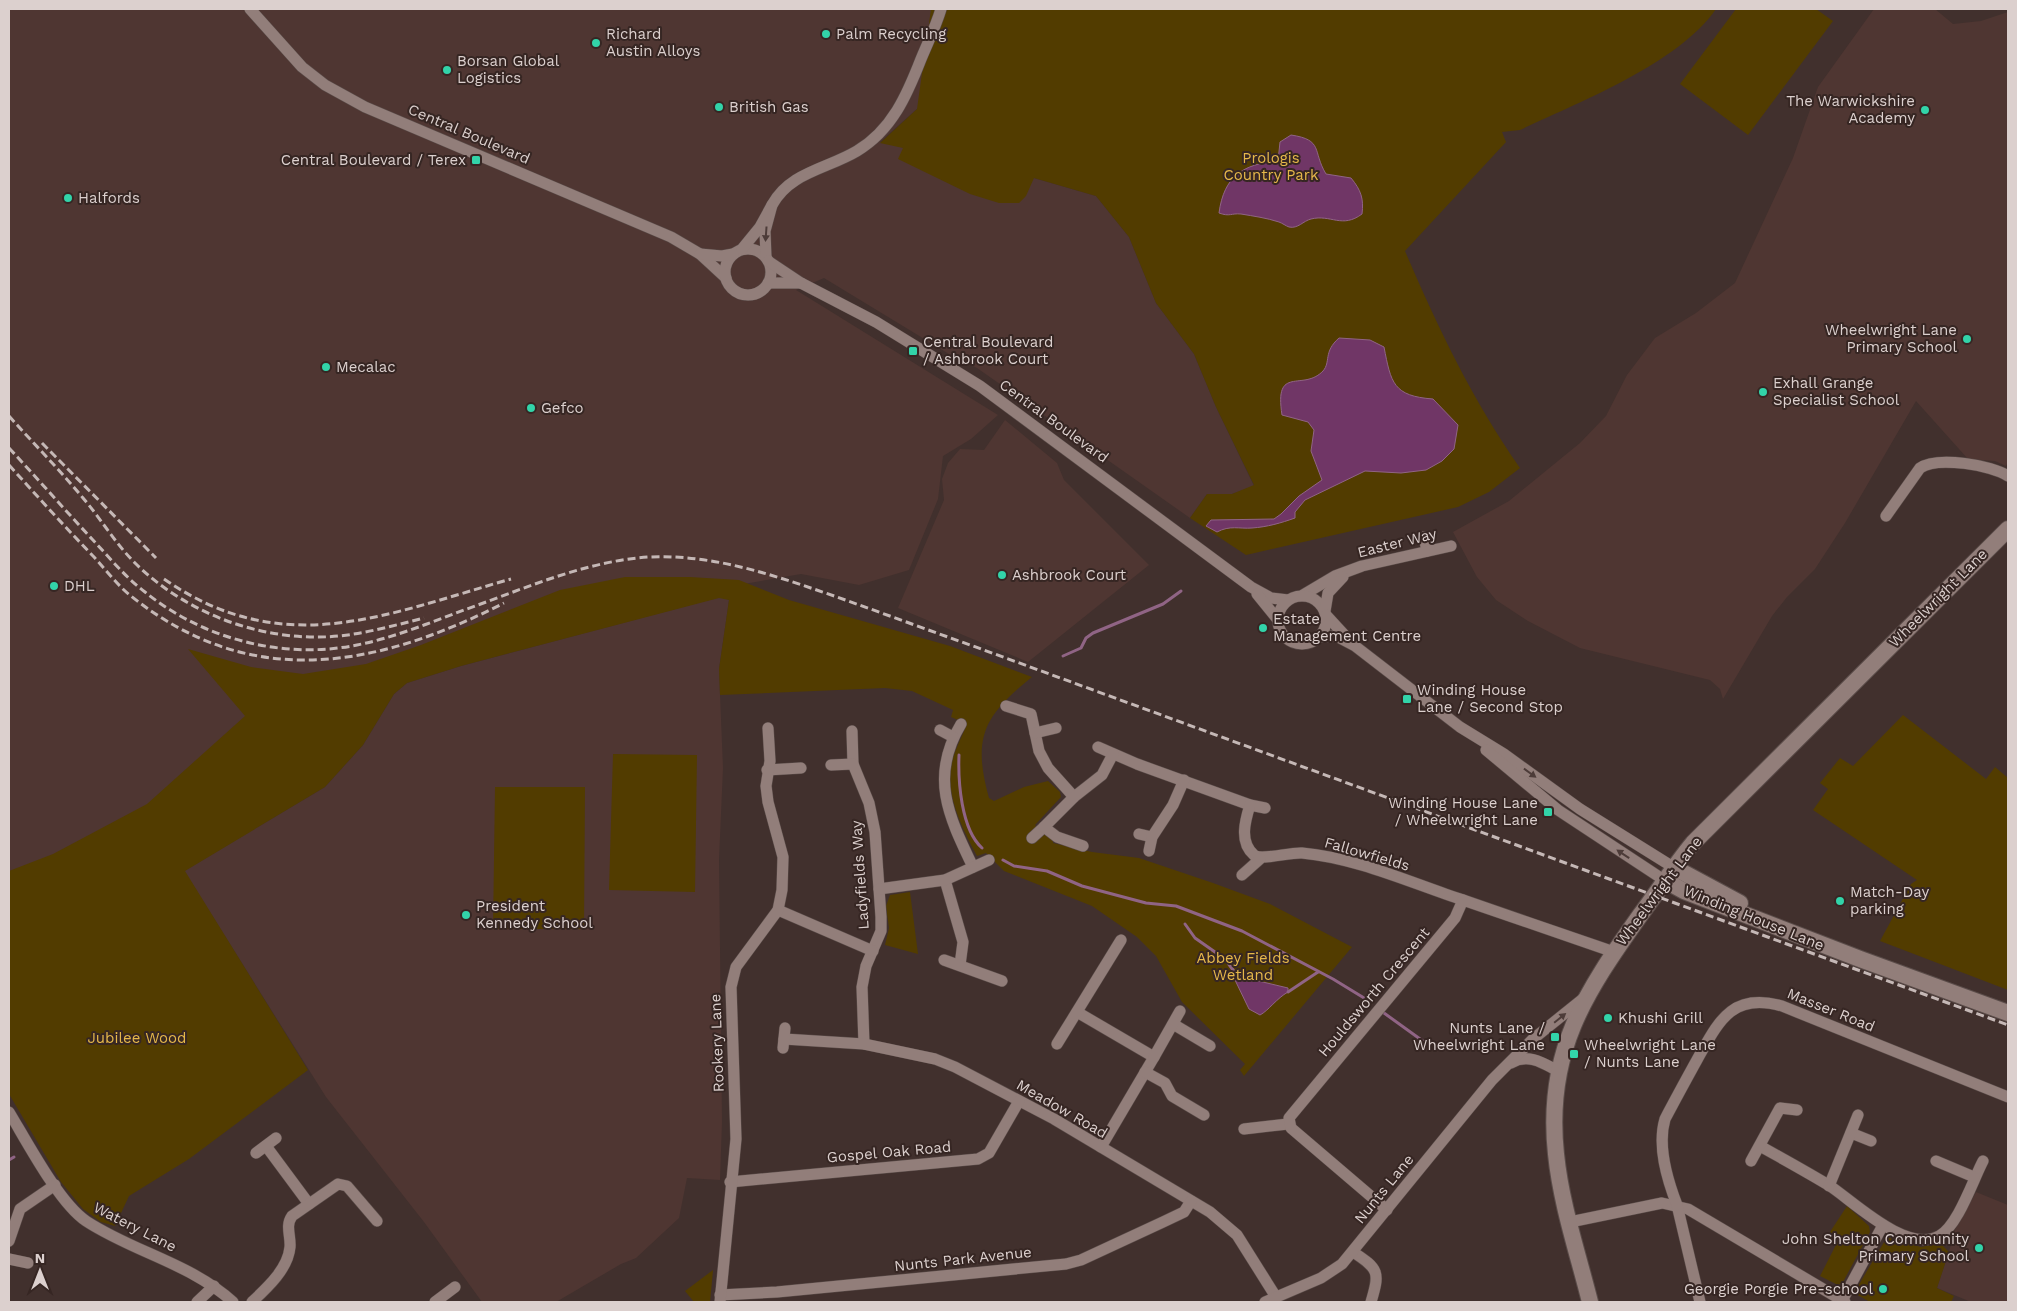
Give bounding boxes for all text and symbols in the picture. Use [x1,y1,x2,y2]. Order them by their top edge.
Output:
place label: Richard Austin Alloys [606,25,700,60]
place label: Palm Recycling [836,25,946,43]
marker: Palm Recycling [820,28,832,40]
marker: Richard Austin Alloys [590,37,602,49]
place label: Borsan Global Logistics [457,52,560,87]
marker: Borsan Global Logistics [441,64,453,76]
place label: The Warwickshire Academy [1786,92,1915,127]
place label: British Gas [729,98,809,116]
street label: Central Boulevard [405,100,533,168]
marker: British Gas [713,101,725,113]
marker: The Warwickshire Academy [1919,104,1931,116]
park label: Prologis Country Park [1224,149,1319,184]
place label: Central Boulevard / Terex [281,151,466,169]
marker: Central Boulevard / Terex [470,154,482,166]
place label: Halfords [78,189,140,207]
marker: Halfords [62,192,74,204]
one-way arrow [762,227,770,243]
place label: Wheelwright Lane Primary School [1825,321,1957,356]
place label: Central Boulevard / Ashbrook Court [923,333,1053,368]
marker: Wheelwright Lane Primary School [1961,333,1973,345]
marker: Central Boulevard / Ashbrook Court [907,345,919,357]
place label: Mecalac [336,358,396,376]
marker: Mecalac [320,361,332,373]
place label: Exhall Grange Specialist School [1773,374,1900,409]
street label: Central Boulevard [996,375,1112,467]
marker: Exhall Grange Specialist School [1757,386,1769,398]
place label: Gefco [541,399,584,417]
marker: Gefco [525,402,537,414]
street label: Easter Way [1356,524,1439,562]
street label: Wheelwright Lane [1885,545,1991,651]
place label: Ashbrook Court [1012,566,1127,584]
marker: Ashbrook Court [996,569,1008,581]
place label: DHL [64,577,95,595]
marker: DHL [48,580,60,592]
place label: Estate Management Centre [1273,610,1421,645]
marker: Estate Management Centre [1257,622,1269,634]
place label: Winding House Lane / Second Stop [1417,681,1563,716]
marker: Winding House Lane / Second Stop [1401,693,1413,705]
one-way arrow [1523,768,1537,778]
place label: Winding House Lane / Wheelwright Lane [1388,794,1538,829]
marker: Winding House Lane / Wheelwright Lane [1542,806,1554,818]
street label: Ladyfields Way [847,820,873,930]
street label: Fallowfields [1322,833,1412,875]
street label: Wheelwright Lane [1612,833,1706,949]
one-way arrow [1616,849,1630,859]
street label: Winding House Lane [1681,882,1827,954]
place label: Match-Day parking [1850,883,1929,918]
marker: Match-Day parking [1834,895,1846,907]
place label: President Kennedy School [476,897,593,932]
marker: President Kennedy School [460,909,472,921]
street label: Houldsworth Crescent [1315,923,1434,1060]
park label: Abbey Fields Wetland [1196,949,1290,984]
street label: Masser Road [1784,984,1878,1036]
street label: Rookery Lane [706,993,728,1093]
place label: Khushi Grill [1618,1009,1703,1027]
marker: Khushi Grill [1602,1012,1614,1024]
one-way arrow [1553,1013,1566,1024]
place label: Nunts Lane / Wheelwright Lane [1413,1019,1545,1054]
park label: Jubilee Wood [88,1029,186,1047]
marker: Nunts Lane / Wheelwright Lane [1549,1031,1561,1043]
place label: Wheelwright Lane / Nunts Lane [1584,1036,1716,1071]
marker: Wheelwright Lane / Nunts Lane [1568,1048,1580,1060]
street label: Meadow Road [1013,1076,1111,1142]
street label: Gospel Oak Road [826,1138,952,1166]
street label: Nunts Lane [1351,1151,1417,1227]
street label: Watery Lane [90,1198,180,1256]
place label: John Shelton Community Primary School [1782,1230,1969,1265]
marker: John Shelton Community Primary School [1973,1242,1985,1254]
street label: Nunts Park Avenue [893,1243,1033,1275]
north arrow [15,1246,65,1296]
text: N [35,1250,45,1266]
place label: Georgie Porgie Pre-school [1684,1280,1873,1298]
marker: Georgie Porgie Pre-school [1877,1283,1889,1295]

